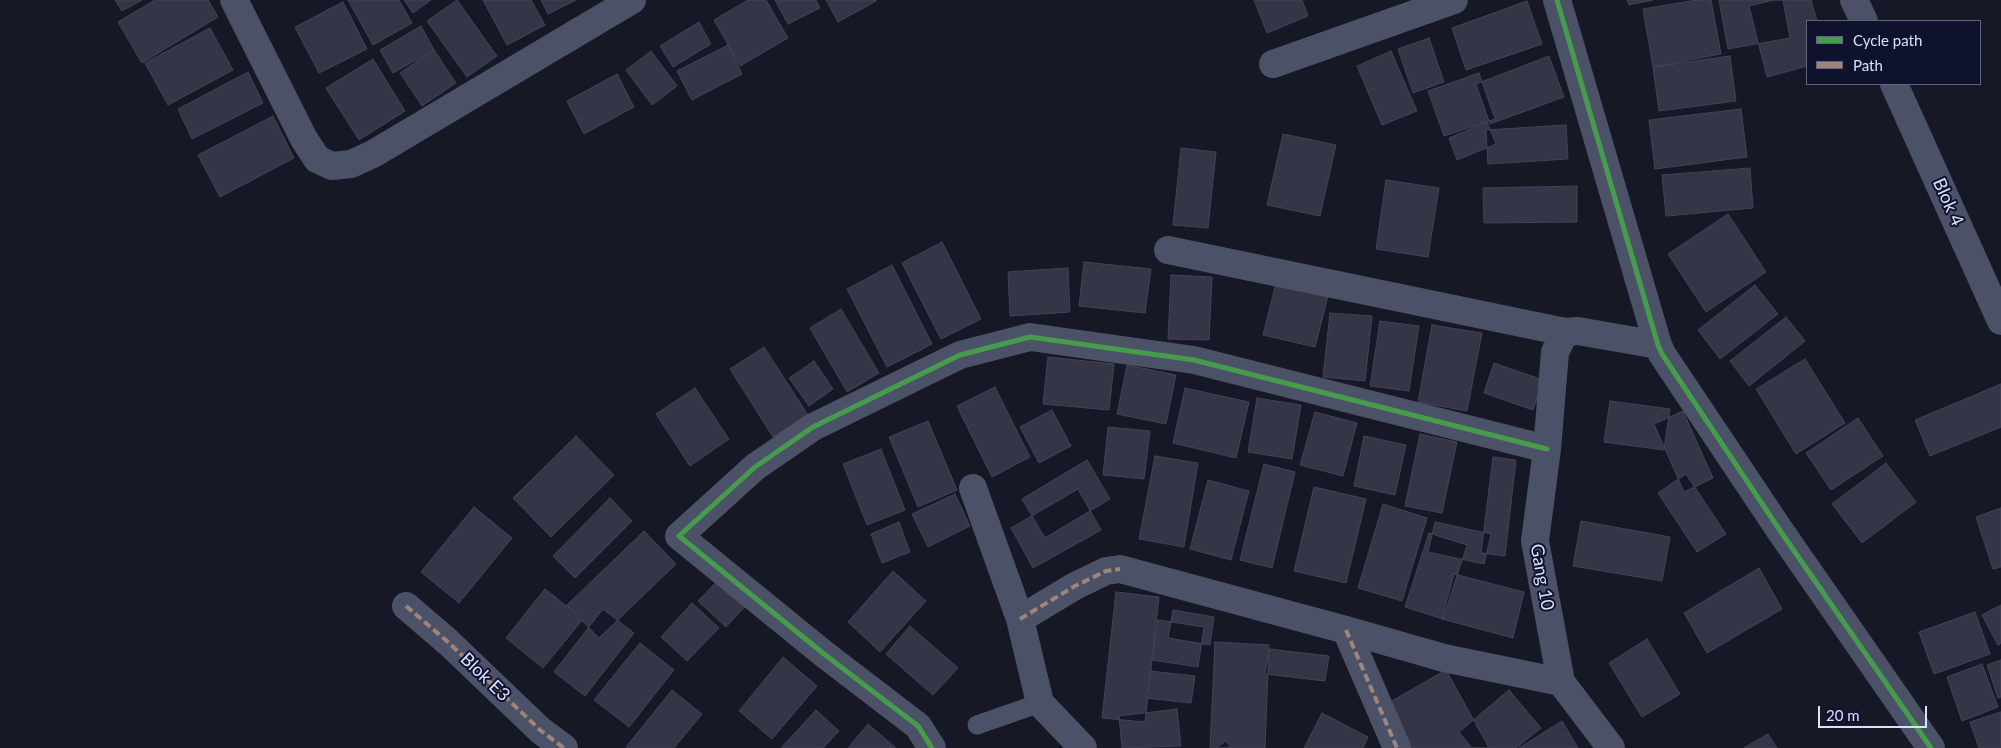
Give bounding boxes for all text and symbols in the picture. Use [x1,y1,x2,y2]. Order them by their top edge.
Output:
legend [1806,20,1981,85]
text: Cycle path [1853,31,1922,49]
text: Path [1853,56,1883,74]
street label: Blok 4 [1928,175,1968,229]
street label: Gang 10 [1526,542,1558,612]
street label: Blok E3 [456,648,514,706]
scale bar [1821,696,1930,728]
text: 20 m [1826,706,1860,724]

